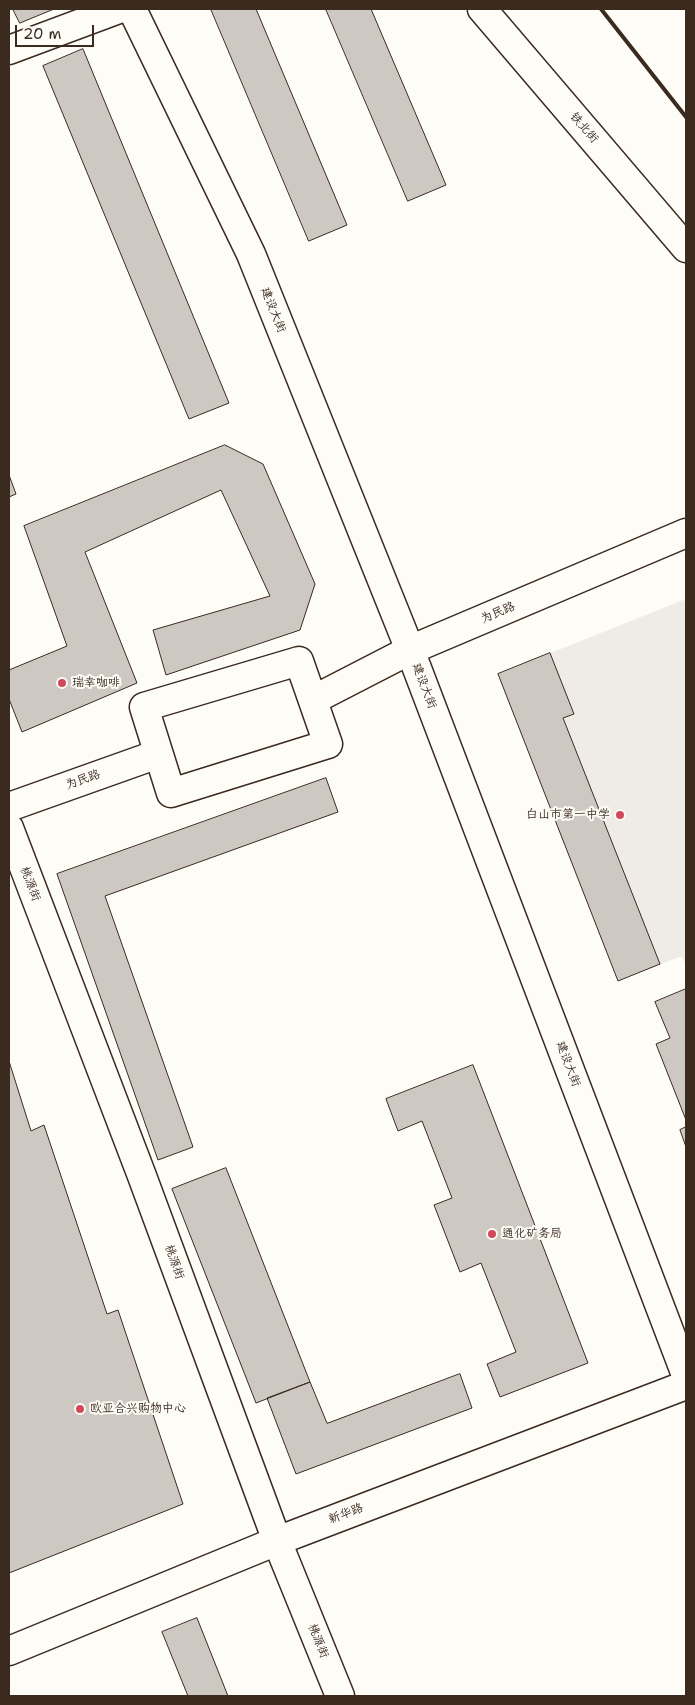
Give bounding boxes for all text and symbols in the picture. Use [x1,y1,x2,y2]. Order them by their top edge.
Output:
scale bar [18,15,96,47]
text: 20 m [23,24,62,44]
street label: 铁北街 [567,110,601,146]
street label: 建设大街 [257,285,289,335]
street label: 为民路 [479,599,517,627]
street label: 建设大街 [409,661,439,711]
place label: 瑞幸咖啡 [72,676,120,690]
marker: 瑞幸咖啡 [56,677,68,689]
street label: 为民路 [64,767,102,793]
place label: 白山市第一中学 [526,808,610,822]
marker: 白山市第一中学 [614,809,626,821]
street label: 桃源街 [17,865,43,903]
street label: 建设大街 [553,1039,583,1089]
place label: 通化矿务局 [502,1227,562,1241]
marker: 通化矿务局 [486,1228,498,1240]
street label: 桃源街 [161,1243,187,1281]
place label: 欧亚合兴购物中心 [90,1402,186,1416]
marker: 欧亚合兴购物中心 [74,1403,86,1415]
street label: 新华路 [327,1501,365,1527]
street label: 桃源街 [305,1622,331,1660]

